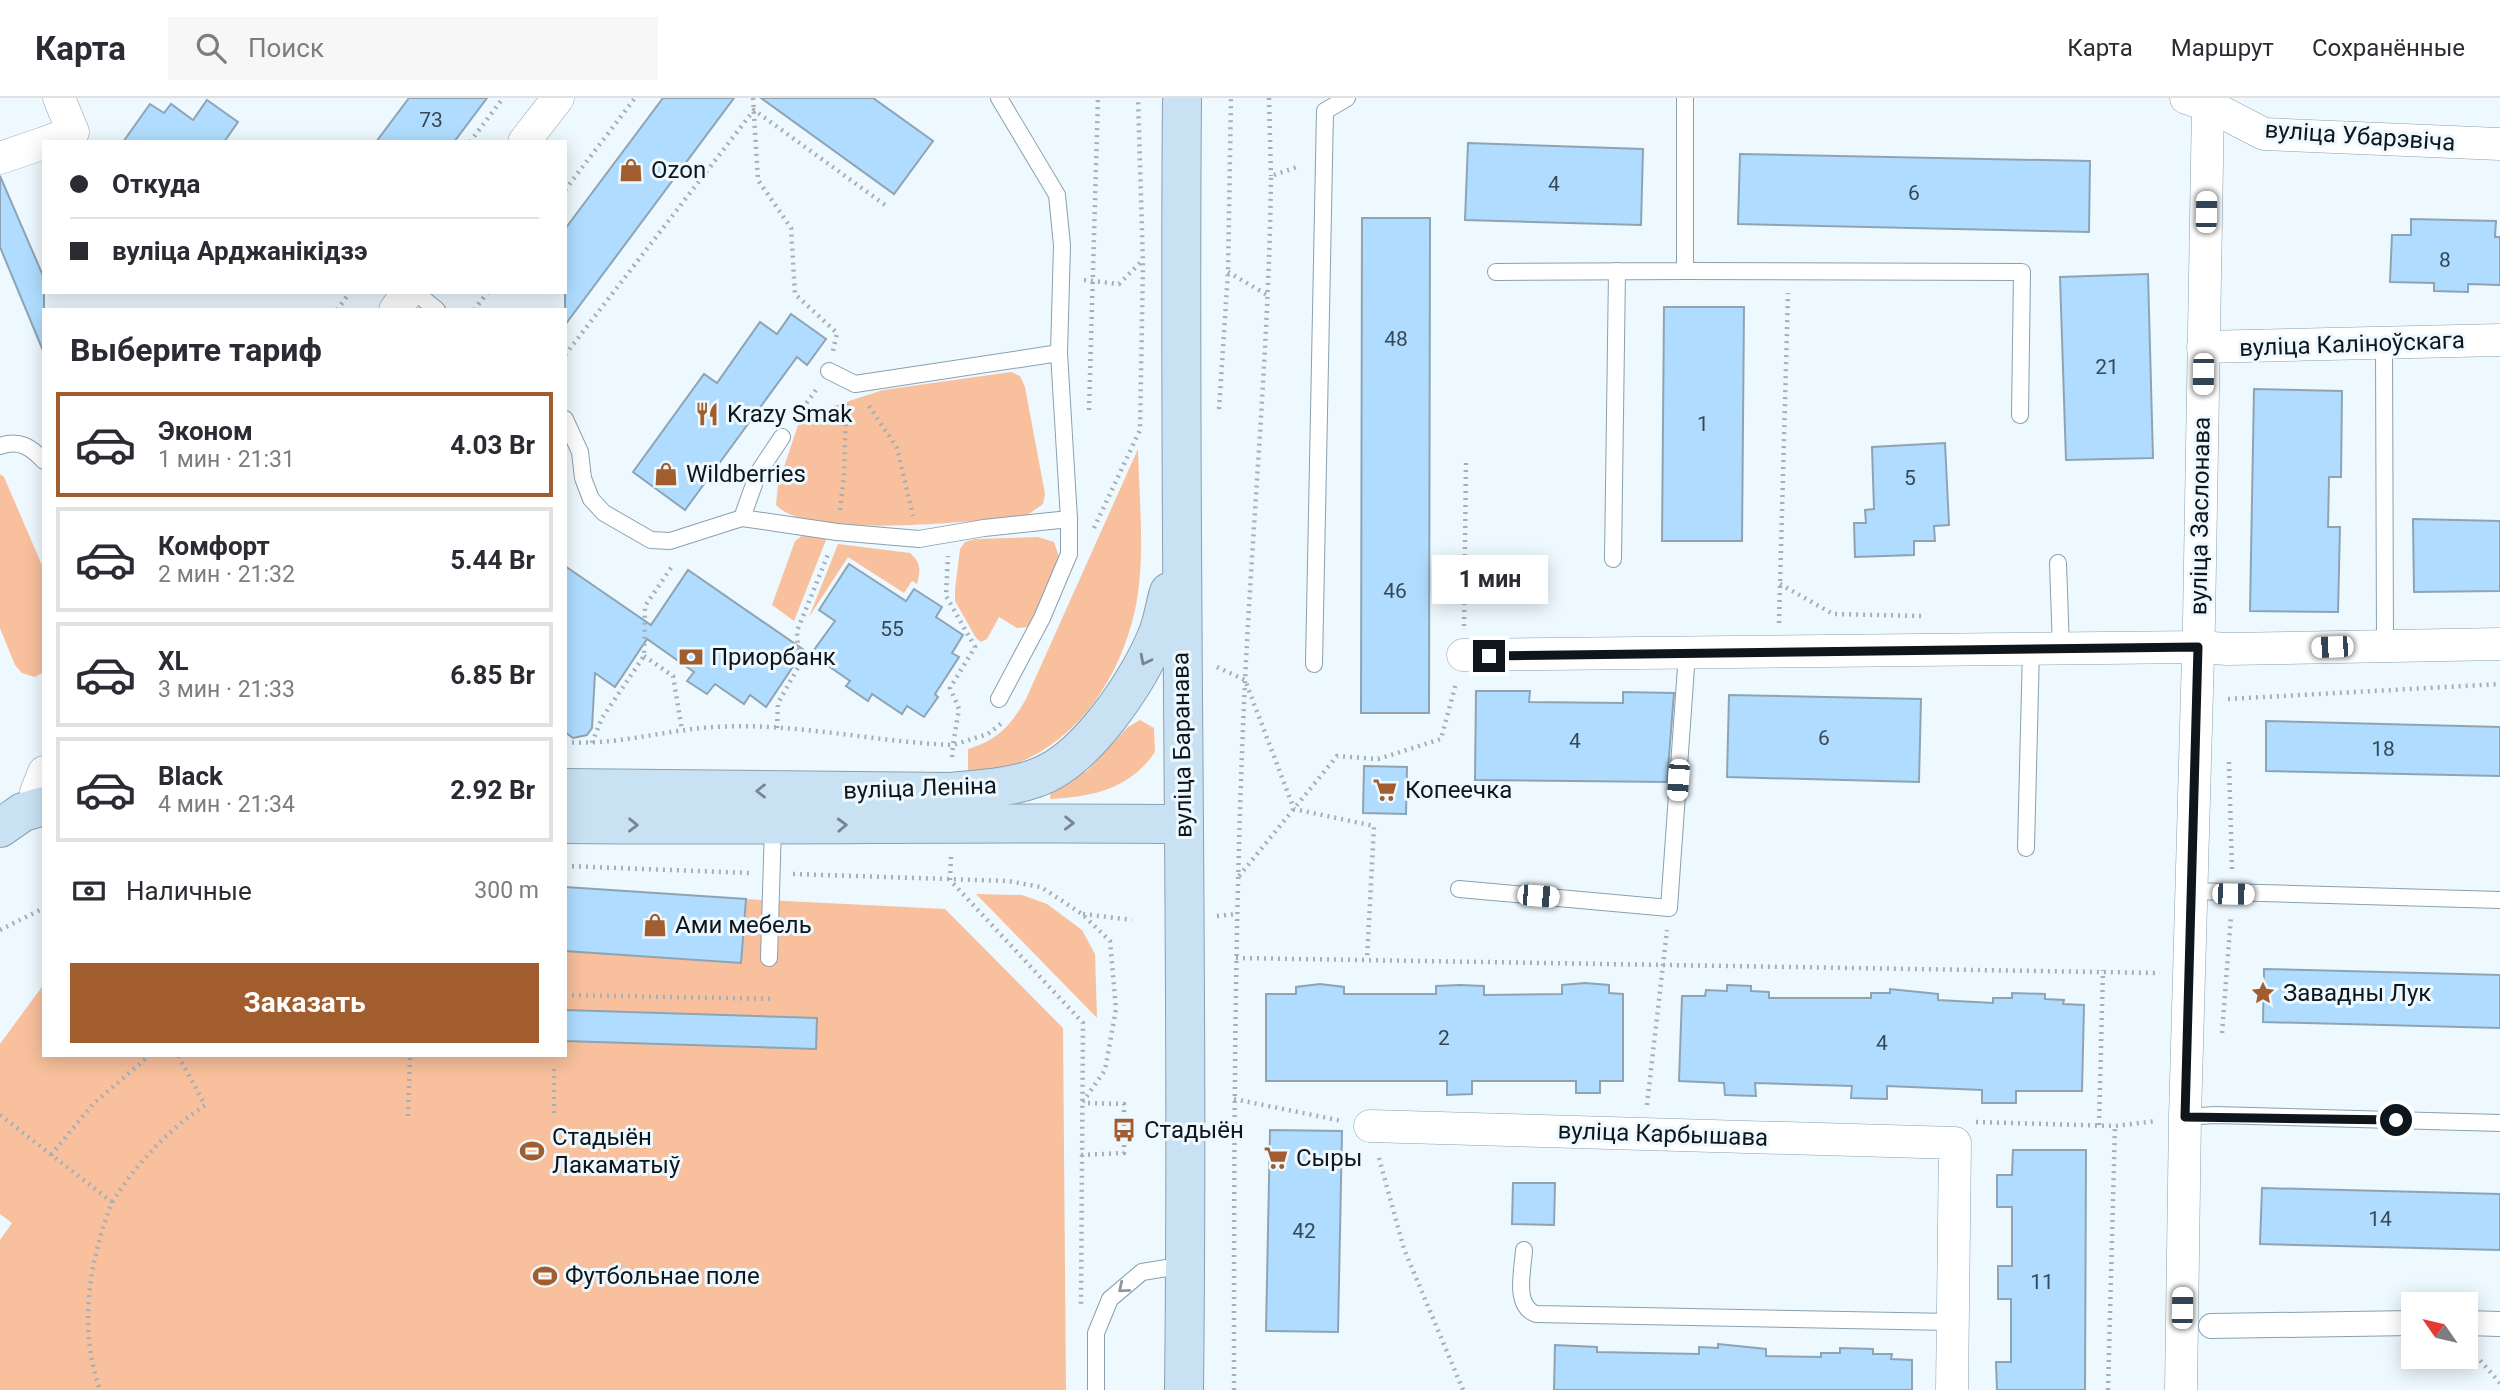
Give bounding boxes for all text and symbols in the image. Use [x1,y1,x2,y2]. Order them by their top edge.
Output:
search box [168,17,658,80]
text: Карта [35,29,126,68]
icon: search [192,29,230,67]
text: Поиск [248,33,324,63]
text: Карта [2067,34,2133,62]
text: Маршрут [2171,34,2274,62]
text: Сохранённые [2312,34,2465,62]
house number: 73 [419,108,443,132]
street label: вуліца Убарэвіча [2264,115,2456,157]
shop icon: Ozon [617,156,645,184]
place label: Ozon [651,156,706,184]
text: Откуда [112,169,201,199]
house number: 4 [1548,172,1560,196]
house number: 6 [1908,181,1920,205]
car [2196,191,2217,233]
text: вуліца Арджанікідзэ [112,236,367,266]
house number: 8 [2439,248,2451,272]
street label: вуліца Каліноўскага [2239,326,2465,362]
house number: 48 [1384,327,1408,351]
text: Выберите тариф [70,331,322,369]
car [2193,353,2214,395]
house number: 21 [2095,355,2119,379]
restaurant icon: Krazy Smak [693,400,721,428]
place label: Krazy Smak [727,400,853,428]
house number: 1 [1697,412,1709,436]
icon: car [74,413,137,476]
text: Эконом [158,416,253,446]
street label: вуліца Заслонава [2184,417,2216,615]
text: 4.03 Br [450,430,535,460]
text: 1 мин · 21:31 [158,446,295,473]
shop icon: Wildberries [652,460,680,488]
place label: Wildberries [686,460,806,488]
house number: 5 [1904,466,1916,490]
icon: car [74,528,137,591]
text: Комфорт [158,531,270,561]
text: 5.44 Br [450,545,535,575]
callout: 1 мин [1431,554,1547,603]
text: 2 мин · 21:32 [158,561,295,588]
text: 1 мин [1459,566,1521,593]
house number: 46 [1383,579,1407,603]
house number: 55 [880,617,904,641]
car [2311,636,2354,658]
route end [1473,640,1505,672]
icon: car [74,643,137,706]
bank icon: Приорбанк [677,643,705,671]
place label: Приорбанк [711,643,836,671]
text: XL [158,646,189,676]
street label: вуліца Баранава [1166,652,1198,838]
one-way arrow [1139,653,1153,665]
text: 6.85 Br [450,660,535,690]
text: 3 мин · 21:33 [158,676,295,703]
house number: 6 [1818,726,1830,750]
house number: 4 [1569,729,1581,753]
house number: 18 [2371,737,2395,761]
icon: car [74,758,137,821]
car [1667,758,1690,802]
text: Black [158,761,223,791]
street label: вуліца Леніна [843,771,997,805]
text: 2.92 Br [450,775,535,805]
supermarket icon: Копеечка [1371,776,1399,804]
place label: Копеечка [1405,776,1512,804]
one-way arrow [756,783,766,799]
text: 4 мин · 21:34 [158,791,295,818]
one-way arrow [1064,815,1075,831]
one-way arrow [629,817,639,833]
one-way arrow [836,817,847,832]
icon: cash [70,872,108,910]
text: Наличные [126,876,252,906]
text: 300 m [474,877,539,904]
car [2212,883,2255,905]
car [1517,884,1560,908]
shop icon: Ами мебель [641,911,669,939]
place label: Ами мебель [675,911,812,939]
button: Заказать [70,963,539,1043]
place icon: Завадны Лук [2249,979,2277,1007]
place label: Завадны Лук [2283,979,2431,1007]
house number: 2 [1438,1026,1450,1050]
house number: 4 [1876,1031,1888,1055]
route start [2380,1104,2412,1136]
bus stop icon: Стадыён [1110,1116,1138,1144]
place label: Стадыён [1144,1116,1244,1144]
street label: вуліца Карбышава [1557,1116,1769,1152]
place label: Стадыён Лакаматыў [552,1123,681,1179]
sports icon: Стадыён Лакаматыў [518,1137,546,1165]
supermarket icon: Сыры [1262,1144,1290,1172]
place label: Сыры [1296,1144,1362,1172]
house number: 14 [2368,1207,2392,1231]
house number: 42 [1292,1219,1316,1243]
sports icon: Футбольнае поле [531,1262,559,1290]
place label: Футбольнае поле [565,1262,760,1290]
house number: 11 [2030,1270,2054,1294]
one-way arrow [1119,1280,1132,1292]
car [2172,1287,2193,1329]
north arrow [2401,1292,2478,1368]
map controls [2401,1292,2478,1369]

